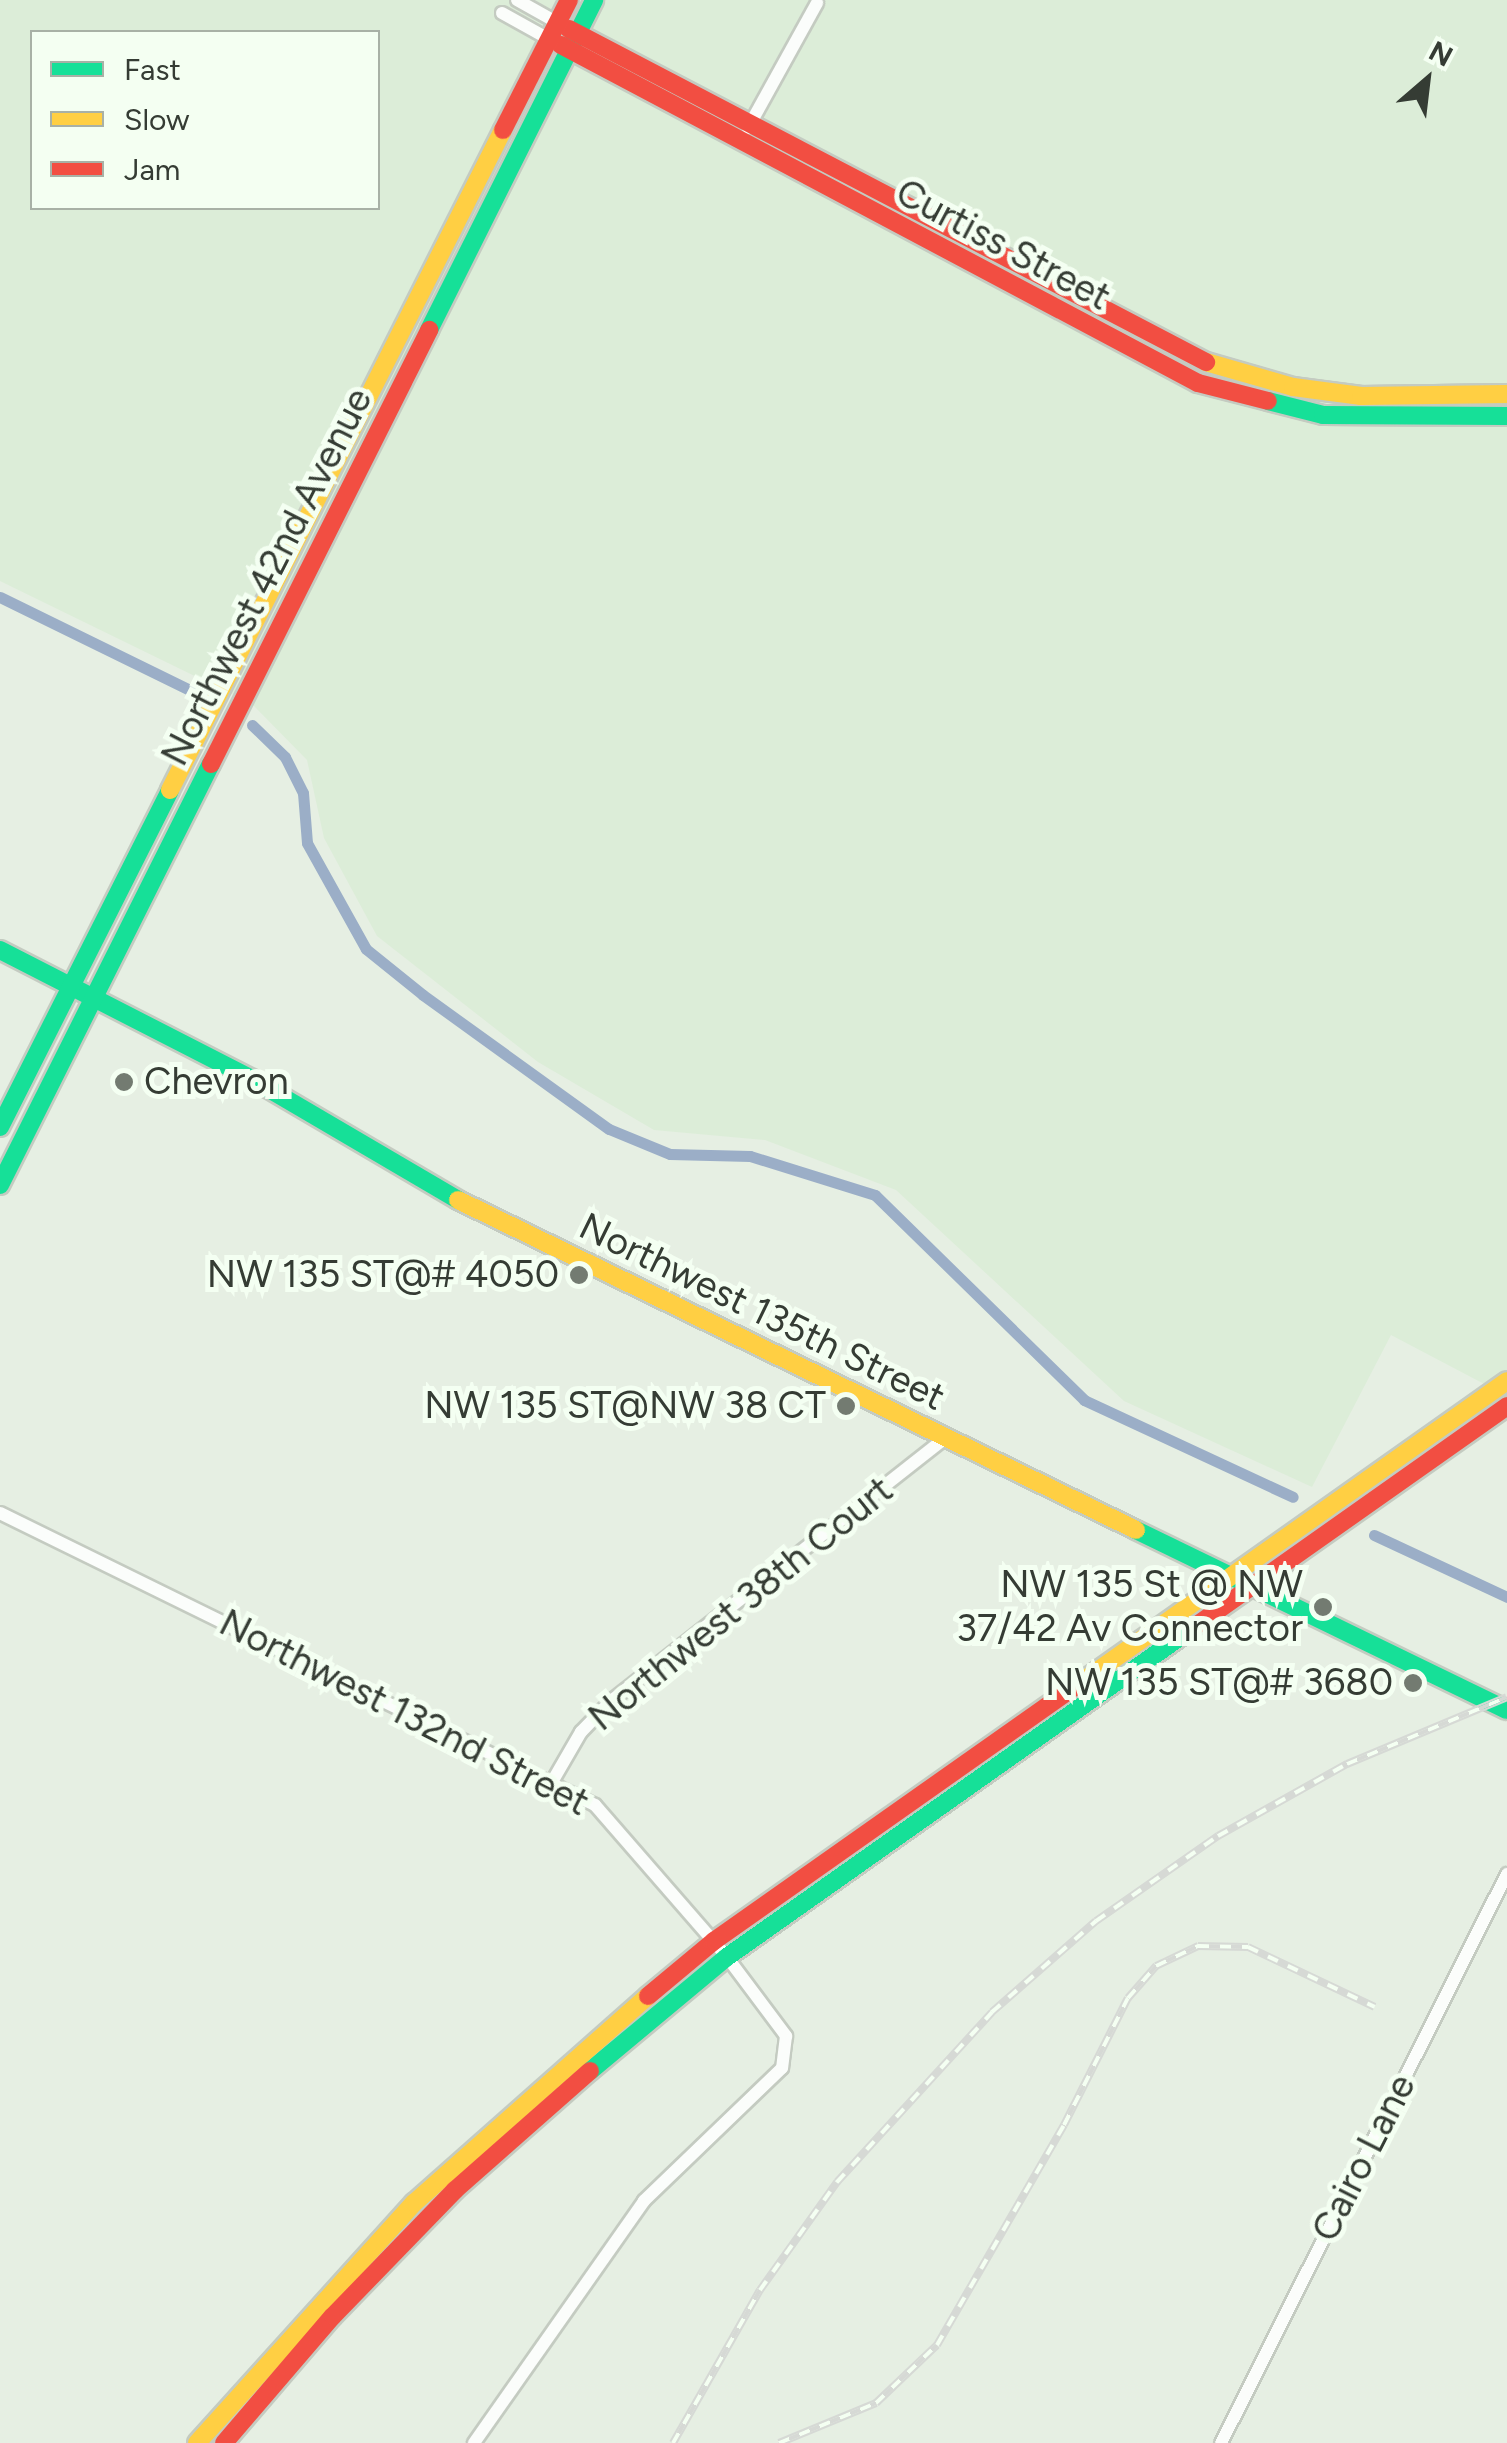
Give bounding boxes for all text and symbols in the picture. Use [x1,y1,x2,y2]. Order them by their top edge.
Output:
legend [30,30,380,210]
north arrow [1377,30,1477,130]
text: N [1424,33,1459,74]
text: Fast [124,51,181,88]
text: Slow [124,101,190,138]
text: Jam [124,151,180,188]
street label: Curtiss Street [888,170,1118,320]
street label: Northwest 42nd Avenue [152,381,382,773]
place label: Chevron [144,1059,289,1105]
marker: Chevron [113,1071,135,1093]
street label: Northwest 135th Street [572,1204,952,1420]
place label: NW 135 ST@# 4050 [207,1252,559,1298]
marker: NW 135 ST@# 4050 [568,1264,590,1286]
place label: NW 135 ST@NW 38 CT [424,1383,826,1429]
marker: NW 135 ST@NW 38 CT [835,1395,857,1417]
street label: Northwest 38th Court [580,1467,902,1741]
place label: NW 135 St @ NW 37/42 Av Connector [956,1562,1303,1652]
marker: NW 135 St @ NW 37/42 Av Connector [1312,1596,1334,1618]
street label: Northwest 132nd Street [212,1600,596,1826]
place label: NW 135 ST@# 3680 [1045,1660,1393,1706]
marker: NW 135 ST@# 3680 [1402,1672,1424,1694]
street label: Cairo Lane [1303,2067,1425,2249]

